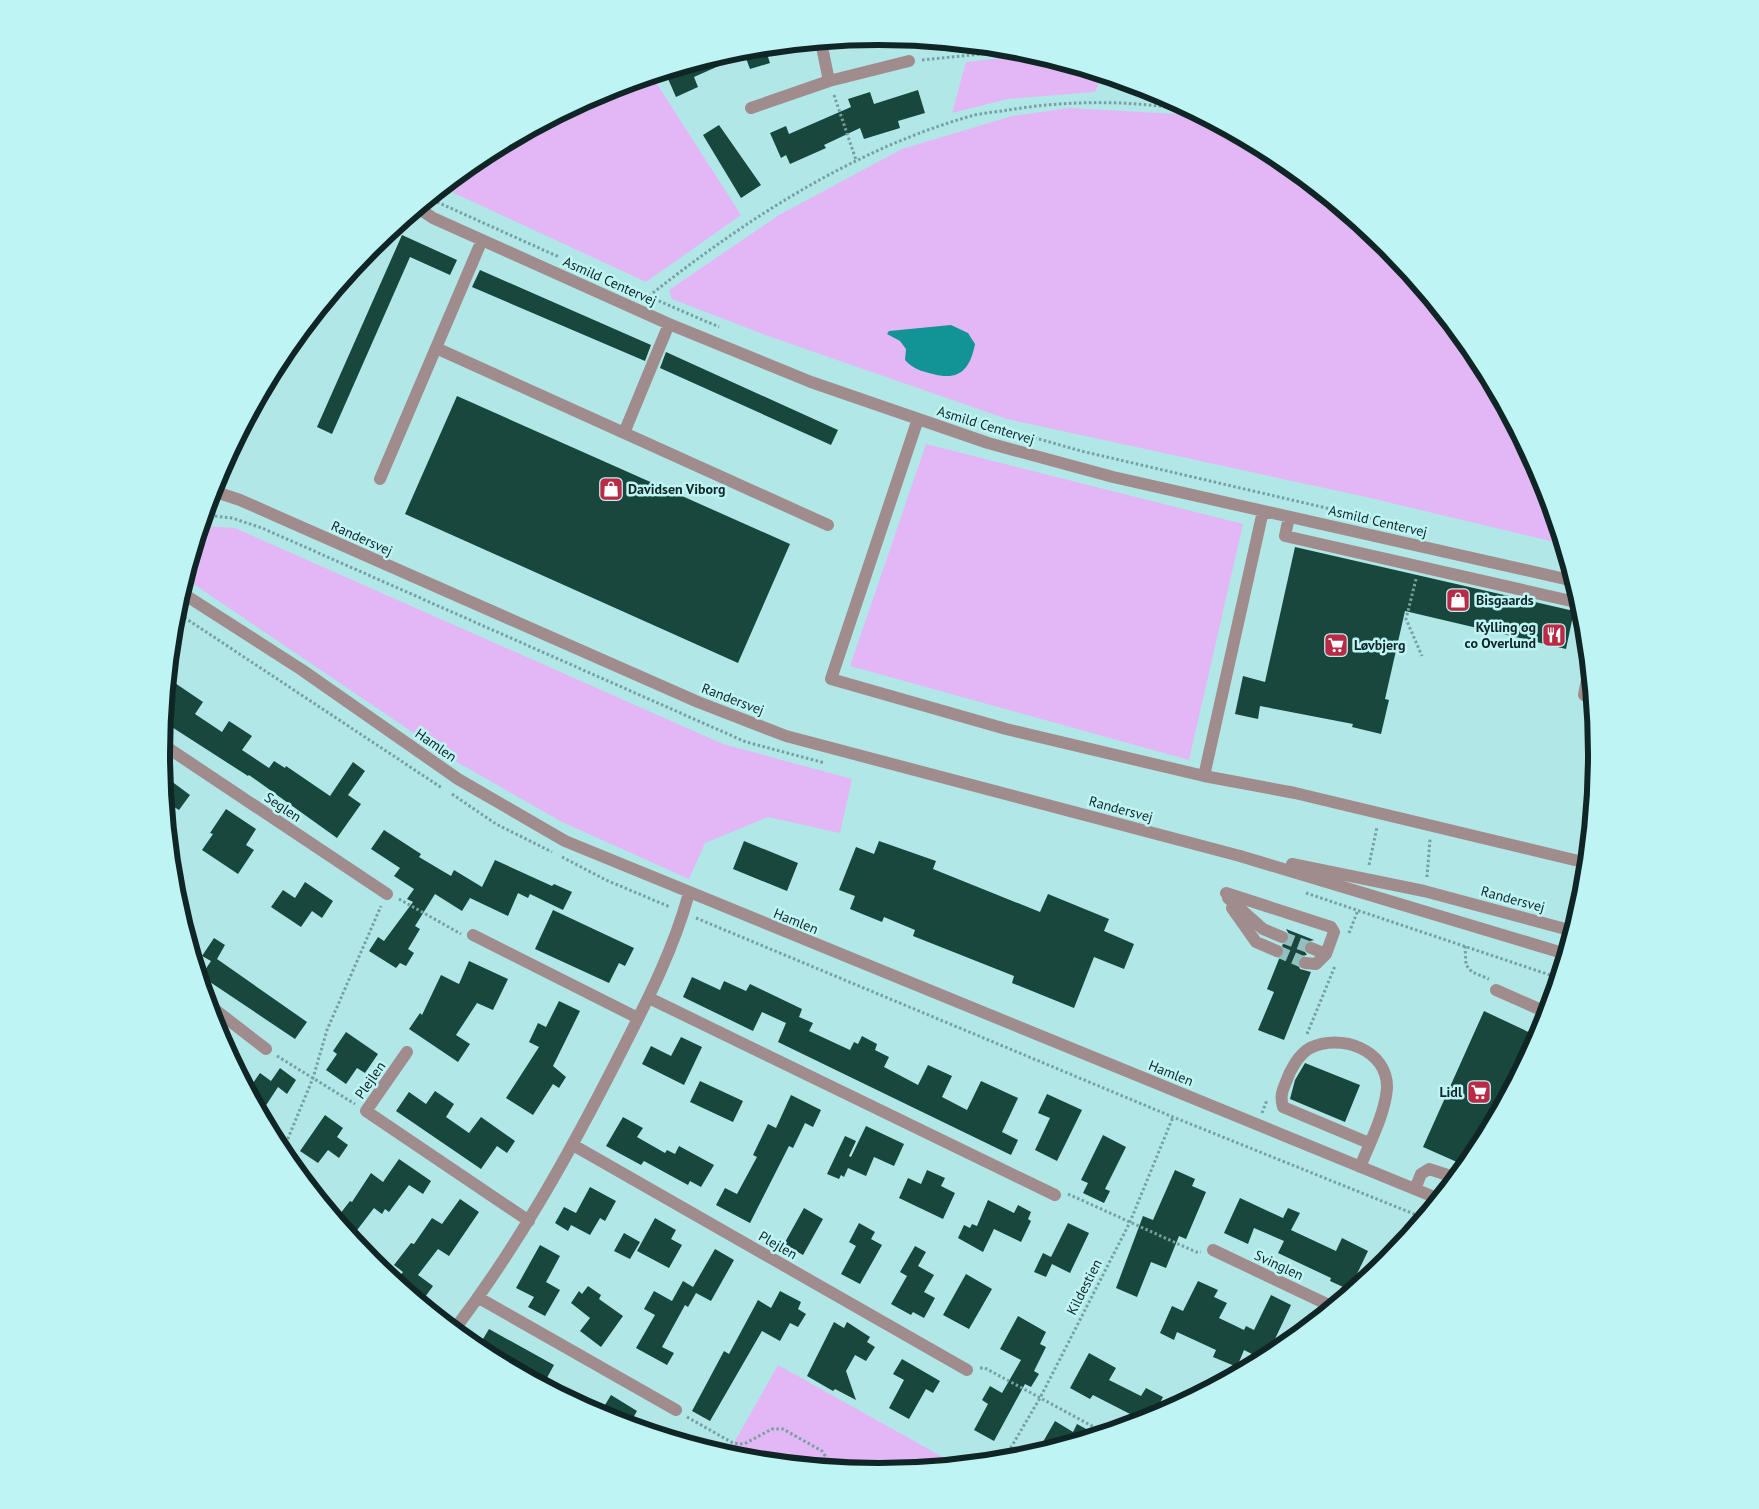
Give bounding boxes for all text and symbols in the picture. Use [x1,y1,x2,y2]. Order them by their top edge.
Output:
street label: Asmild Centervej [560,252,660,310]
street label: Asmild Centervej [935,402,1037,448]
shop icon: Davidsen Viborg [598,476,624,502]
place label: Davidsen Viborg [628,480,725,498]
street label: Asmild Centervej [1327,501,1429,541]
street label: Randersvej [328,516,396,560]
shop icon: Bisgaards [1445,587,1471,613]
place label: Bisgaards [1476,591,1534,609]
place label: Kylling og co Overlund [1465,618,1536,652]
restaurant icon: Kylling og co Overlund [1541,622,1567,648]
supermarket icon: Løvbjerg [1323,632,1349,658]
place label: Løvbjerg [1354,636,1406,654]
street label: Randersvej [699,679,767,719]
street label: Hamlen [412,724,460,766]
street label: Seglen [261,788,305,826]
street label: Randersvej [1087,792,1155,826]
street label: Randersvej [1479,882,1547,916]
street label: Hamlen [771,904,821,938]
street label: Hamlen [1146,1056,1196,1090]
street label: Plejlen [351,1058,389,1102]
supermarket icon: Lidl [1466,1079,1492,1105]
place label: Lidl [1439,1083,1463,1101]
street label: Plejlen [755,1227,801,1263]
street label: Svinglen [1252,1246,1306,1284]
street label: Kildestien [1062,1256,1106,1318]

